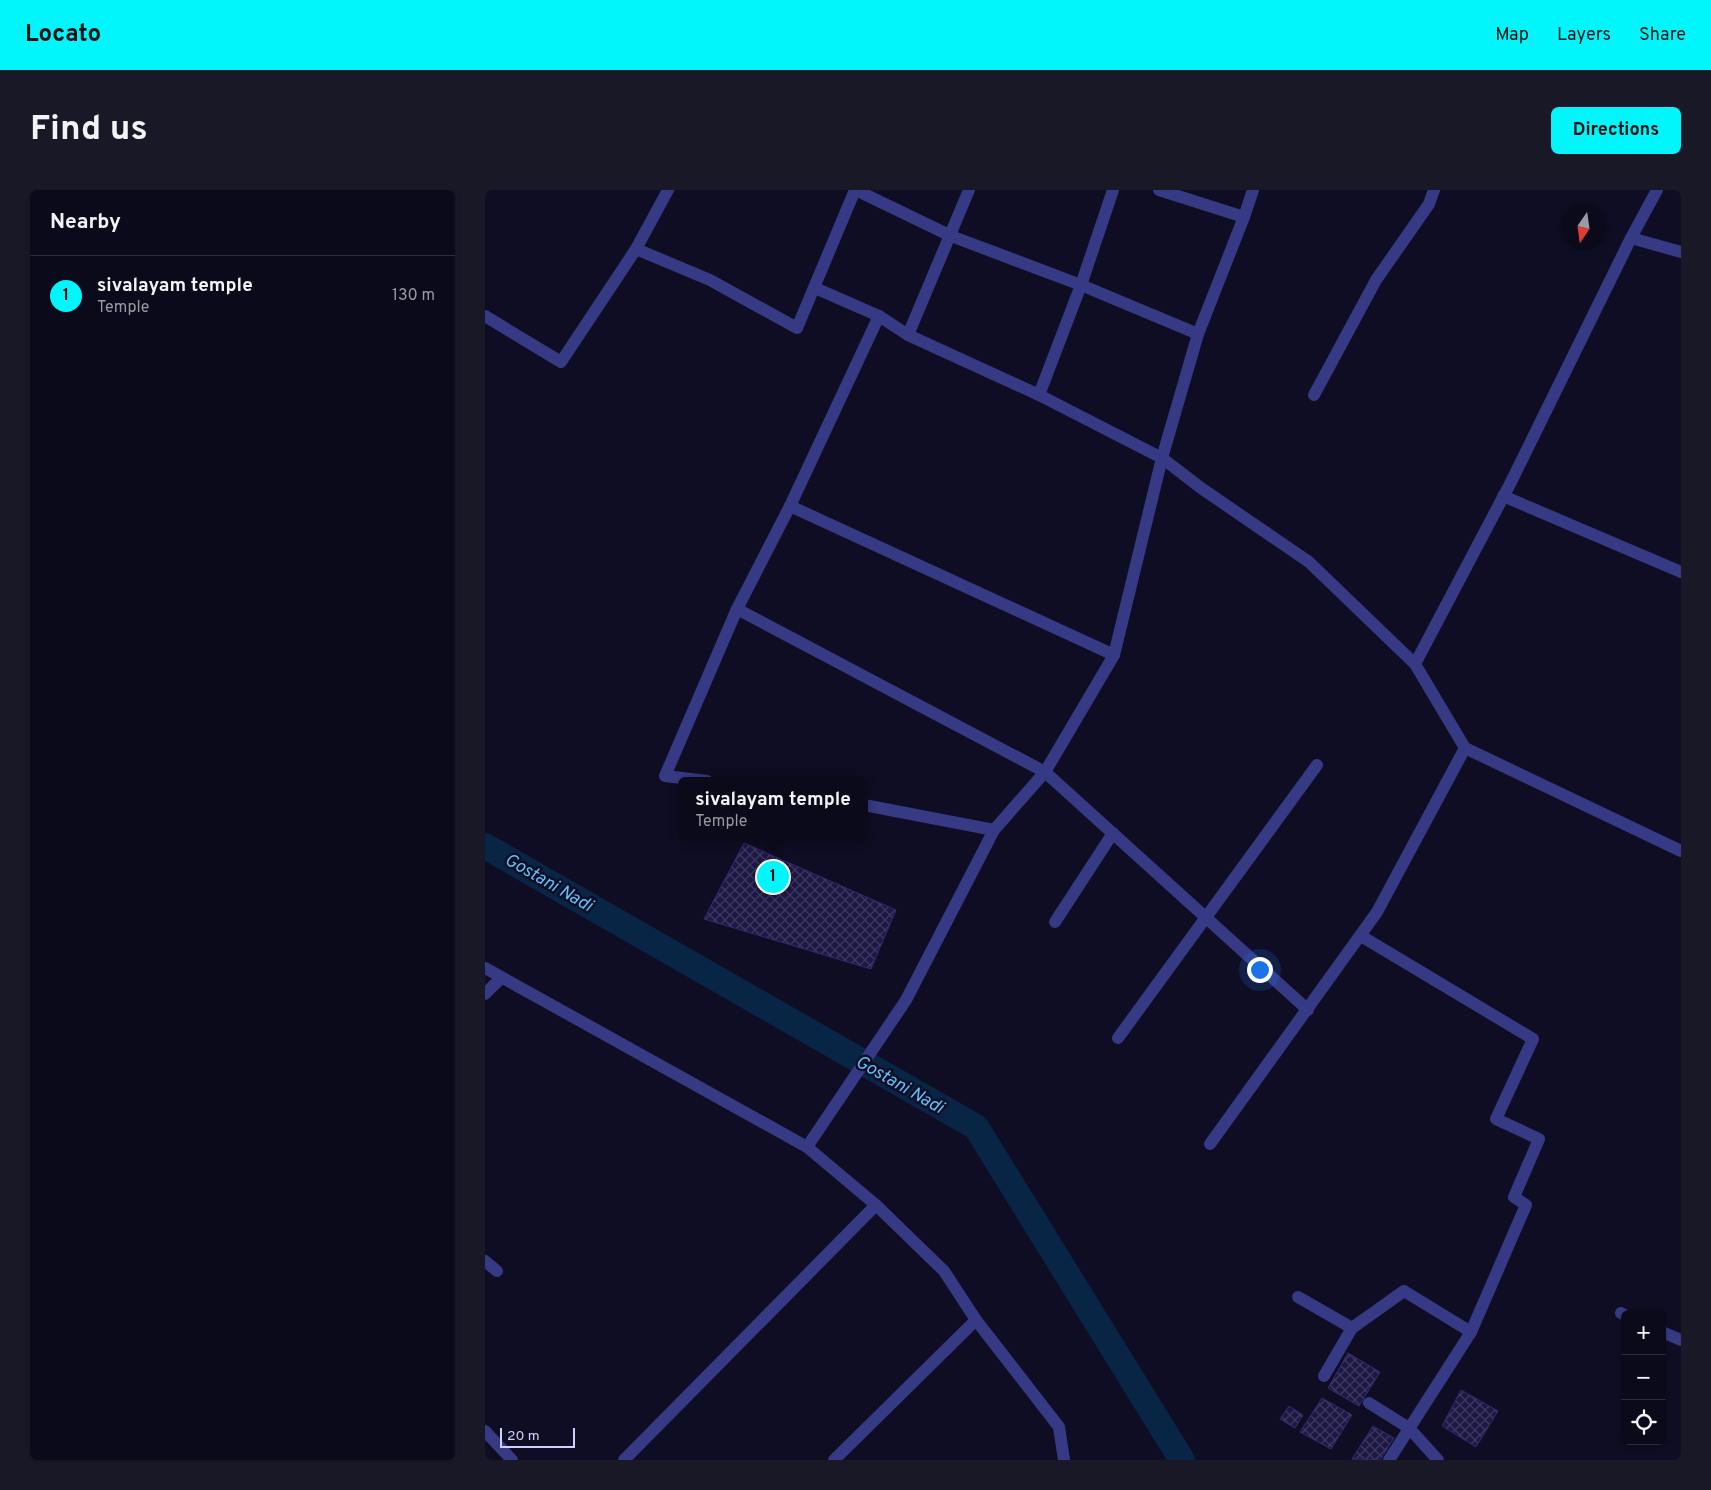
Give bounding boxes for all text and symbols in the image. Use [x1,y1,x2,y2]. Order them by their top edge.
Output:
text: Locato [25,20,101,50]
text: Map [1495,24,1529,47]
text: Layers [1557,24,1611,47]
text: Share [1639,24,1686,47]
button: Directions [1551,107,1681,154]
text: Find us [30,108,148,152]
north arrow [1561,205,1606,250]
text: Nearby [50,209,121,236]
text: sivalayam temple [97,274,253,298]
text: 1 [63,286,69,306]
text: 130 m [392,286,435,306]
text: Temple [97,298,149,318]
popup [678,777,868,842]
text: sivalayam temple [695,788,851,812]
text: Temple [695,812,747,832]
water label: Gostani Nadi [500,849,598,919]
pin: 1 [757,858,789,896]
your location [1247,957,1273,983]
water label: Gostani Nadi [851,1051,949,1121]
map controls [1621,1310,1666,1445]
button: + [1621,1310,1666,1355]
button: − [1621,1355,1666,1400]
button: locate [1621,1400,1666,1445]
scale bar [500,1425,575,1448]
text: 20 m [507,1428,540,1445]

